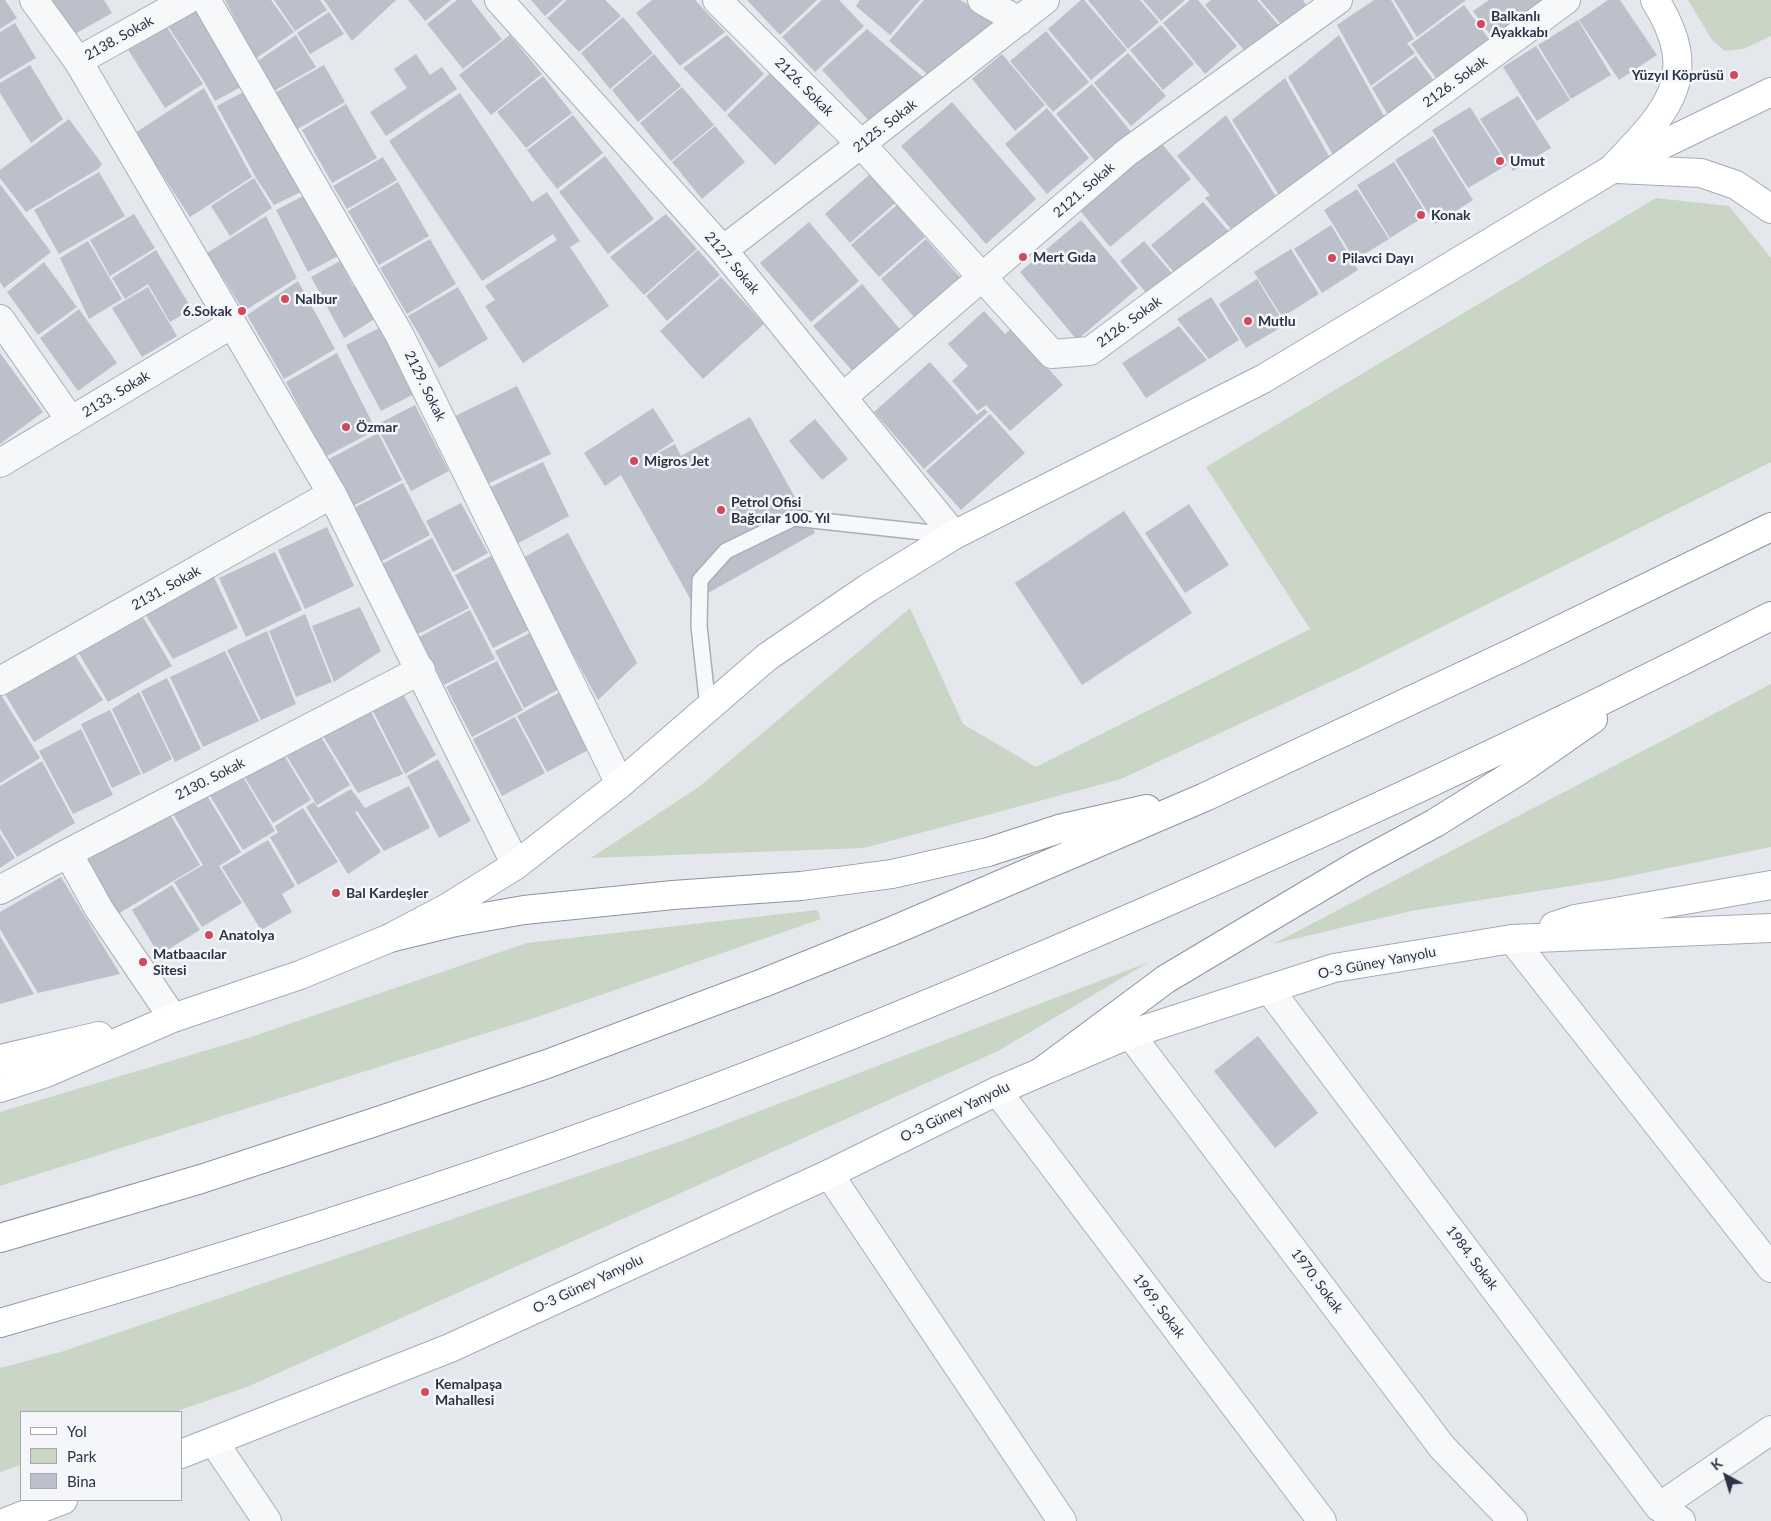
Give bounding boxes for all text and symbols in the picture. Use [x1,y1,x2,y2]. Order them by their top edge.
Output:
place label: Balkanlı Ayakkabı [1491,8,1548,40]
street label: 2138. Sokak [82,12,156,64]
marker: Balkanlı Ayakkabı [1475,18,1487,30]
street label: 2126. Sokak [1419,53,1491,111]
street label: 2126. Sokak [771,54,837,120]
place label: Yüzyıl Köprüsü [1632,67,1724,83]
marker: Yüzyıl Köprüsü [1728,69,1740,81]
street label: 2125. Sokak [850,96,920,156]
place label: Umut [1510,153,1545,169]
marker: Umut [1494,155,1506,167]
street label: 2121. Sokak [1050,159,1118,221]
place label: Konak [1431,207,1471,223]
marker: Konak [1415,209,1427,221]
street label: 2127. Sokak [701,228,763,298]
place label: Mert Gıda [1033,249,1096,265]
place label: Pilavci Dayı [1342,250,1414,266]
marker: Mert Gıda [1017,251,1029,263]
marker: Pilavci Dayı [1326,252,1338,264]
place label: Nalbur [295,291,337,307]
marker: Nalbur [279,293,291,305]
street label: 2126. Sokak [1093,293,1165,351]
place label: 6.Sokak [183,303,232,319]
marker: 6.Sokak [236,305,248,317]
place label: Mutlu [1258,313,1296,329]
marker: Mutlu [1242,315,1254,327]
street label: 2129. Sokak [401,348,449,424]
street label: 2133. Sokak [79,367,153,421]
place label: Özmar [356,419,398,435]
marker: Özmar [340,421,352,433]
place label: Migros Jet [644,453,709,469]
marker: Migros Jet [628,455,640,467]
place label: Petrol Ofisi Bağcılar 100. Yıl [731,494,830,526]
marker: Petrol Ofisi Bağcılar 100. Yıl [715,504,727,516]
street label: 2131. Sokak [129,562,203,614]
street label: 2130. Sokak [172,754,248,804]
place label: Bal Kardeşler [346,885,429,901]
marker: Bal Kardeşler [330,887,342,899]
place label: Anatolya [219,927,275,943]
marker: Anatolya [203,929,215,941]
street label: O-3 Güney Yanyolu [1317,943,1437,983]
place label: Matbaacılar Sitesi [153,946,227,979]
marker: Matbaacılar Sitesi [137,956,149,968]
street label: O-3 Güney Yanyolu [898,1078,1012,1146]
street label: 1984. Sokak [1442,1223,1502,1293]
street label: 1970. Sokak [1287,1246,1347,1316]
street label: O-3 Güney Yanyolu [530,1251,646,1317]
street label: 1969. Sokak [1129,1271,1189,1341]
place label: Kemalpaşa Mahallesi [435,1376,502,1408]
marker: Kemalpaşa Mahallesi [419,1386,431,1398]
legend [20,1411,182,1501]
text: Yol [67,1422,87,1440]
text: Park [67,1447,96,1465]
north arrow [1701,1451,1751,1501]
text: K [1707,1454,1725,1474]
text: Bina [67,1472,96,1490]

